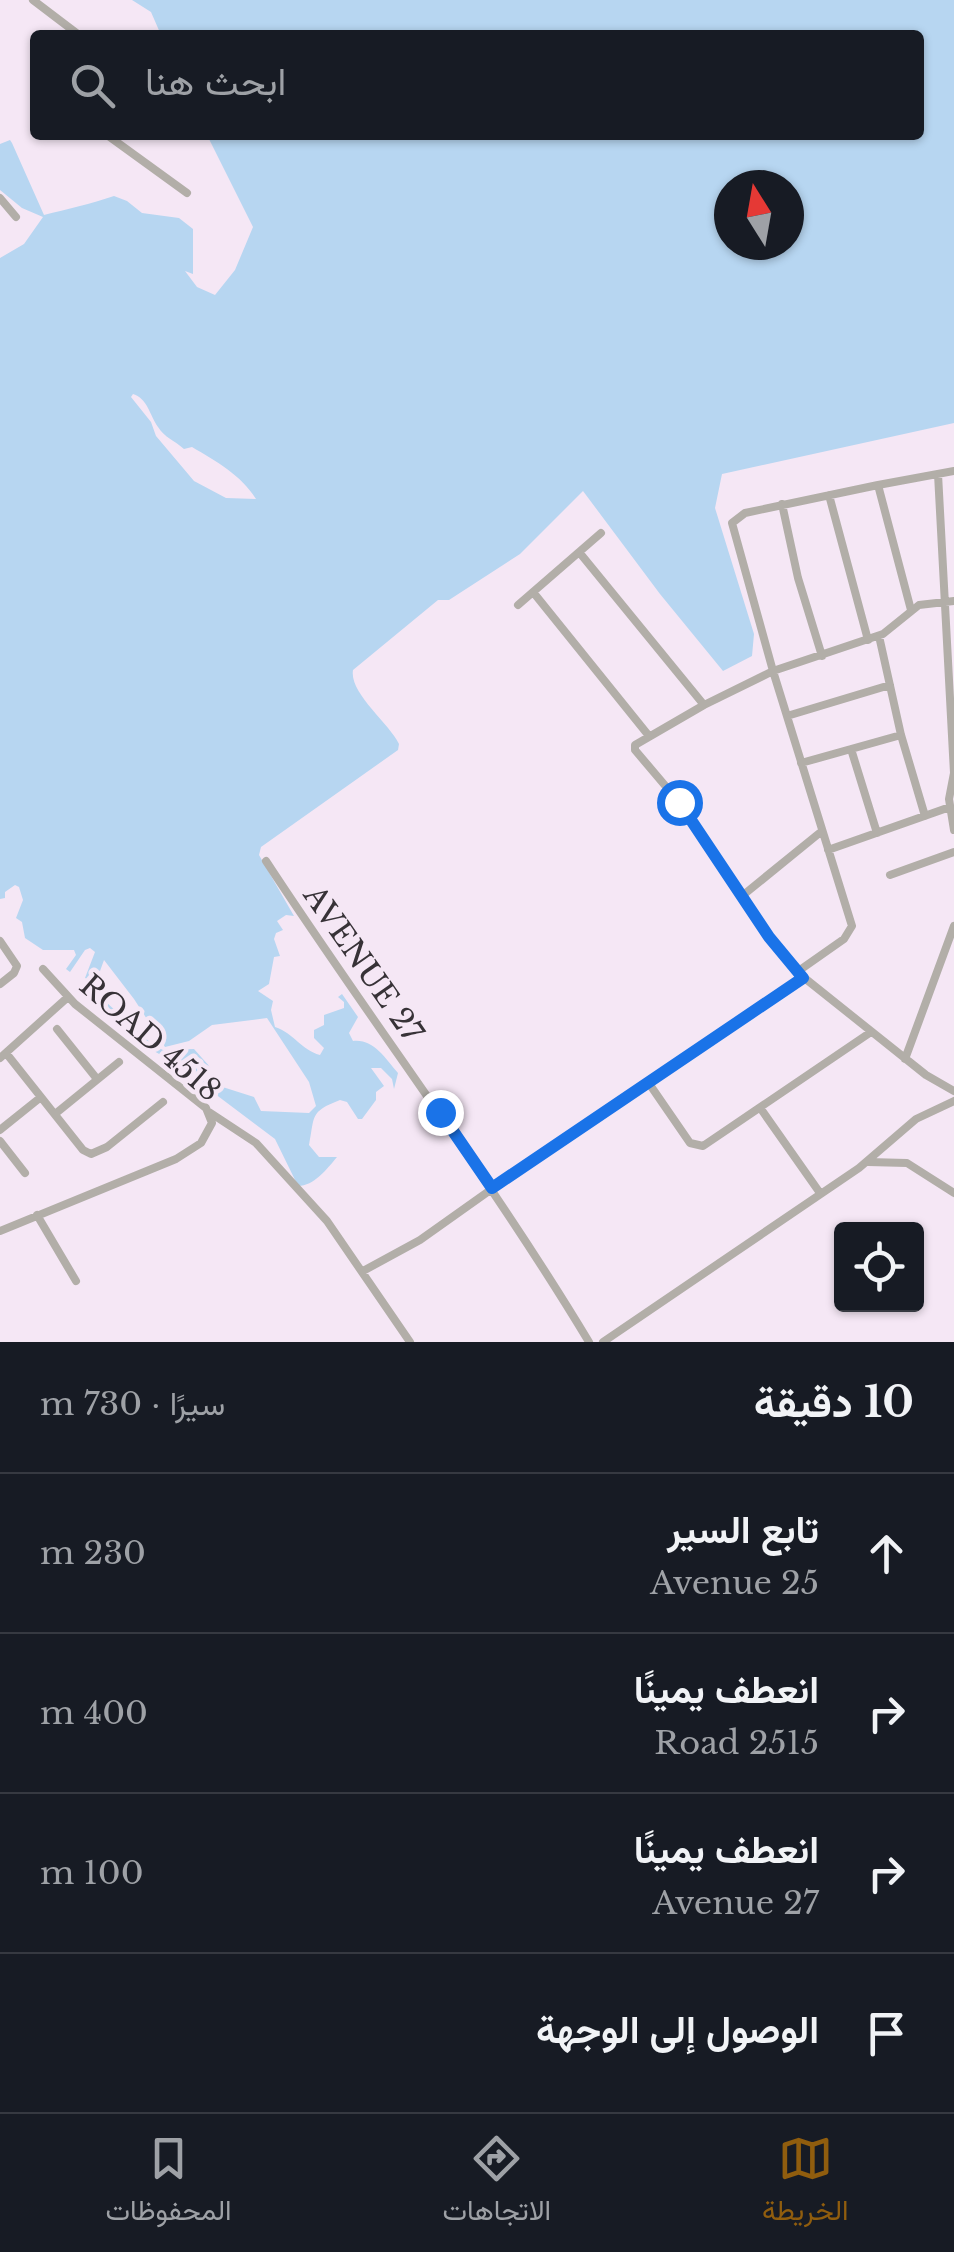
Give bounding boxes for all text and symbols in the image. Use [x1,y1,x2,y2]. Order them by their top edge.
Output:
search box [30,30,924,140]
icon: search [65,58,120,113]
text: ابحث هنا [145,58,286,105]
north arrow [714,170,804,260]
route start [657,780,703,826]
street label: AVENUE 27 [295,877,432,1050]
street label: ROAD 4518 [72,966,229,1109]
route end [418,1090,464,1136]
map controls [834,1222,924,1312]
button: locate [834,1222,924,1312]
text: 10 دقيقة [754,1376,914,1428]
text: سيرًا · 730 m [40,1384,225,1424]
text: تابع السير [667,1506,819,1553]
icon: ahead [859,1526,914,1581]
text: 230 m [40,1533,146,1573]
text: Avenue 25 [650,1563,819,1603]
text: انعطف يمينًا [634,1666,819,1713]
icon: right [859,1686,914,1741]
text: 400 m [40,1693,148,1733]
text: Road 2515 [654,1723,819,1763]
text: انعطف يمينًا [634,1826,819,1873]
icon: right [859,1846,914,1901]
text: 100 m [40,1853,144,1893]
text: Avenue 27 [652,1883,819,1923]
text: الوصول إلى الوجهة [536,2006,819,2053]
icon: arrive [859,2006,914,2061]
tab: المحفوظات [105,2131,232,2235]
tab: الاتجاهات [442,2131,551,2235]
tab: الخريطة [762,2131,849,2235]

